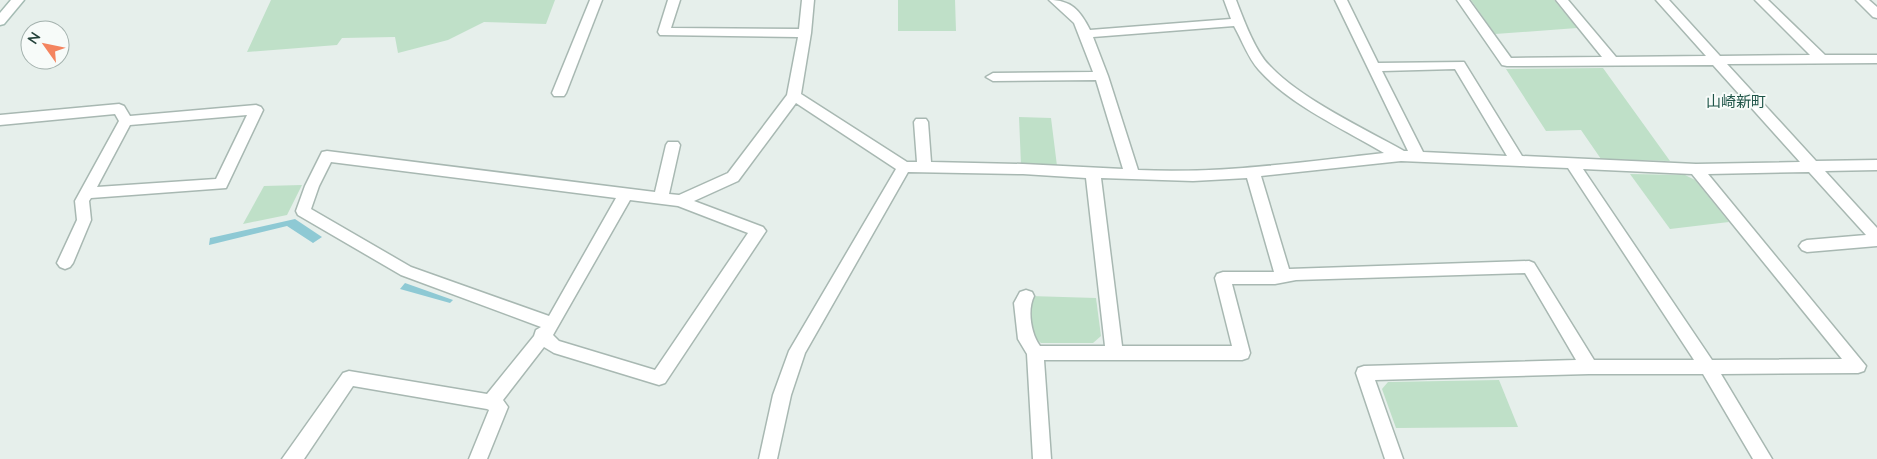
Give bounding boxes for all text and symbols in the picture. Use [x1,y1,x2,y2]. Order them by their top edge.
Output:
north arrow [20,20,70,70]
text: N [24,28,44,47]
district label: 山崎新町 [1706,92,1766,110]

